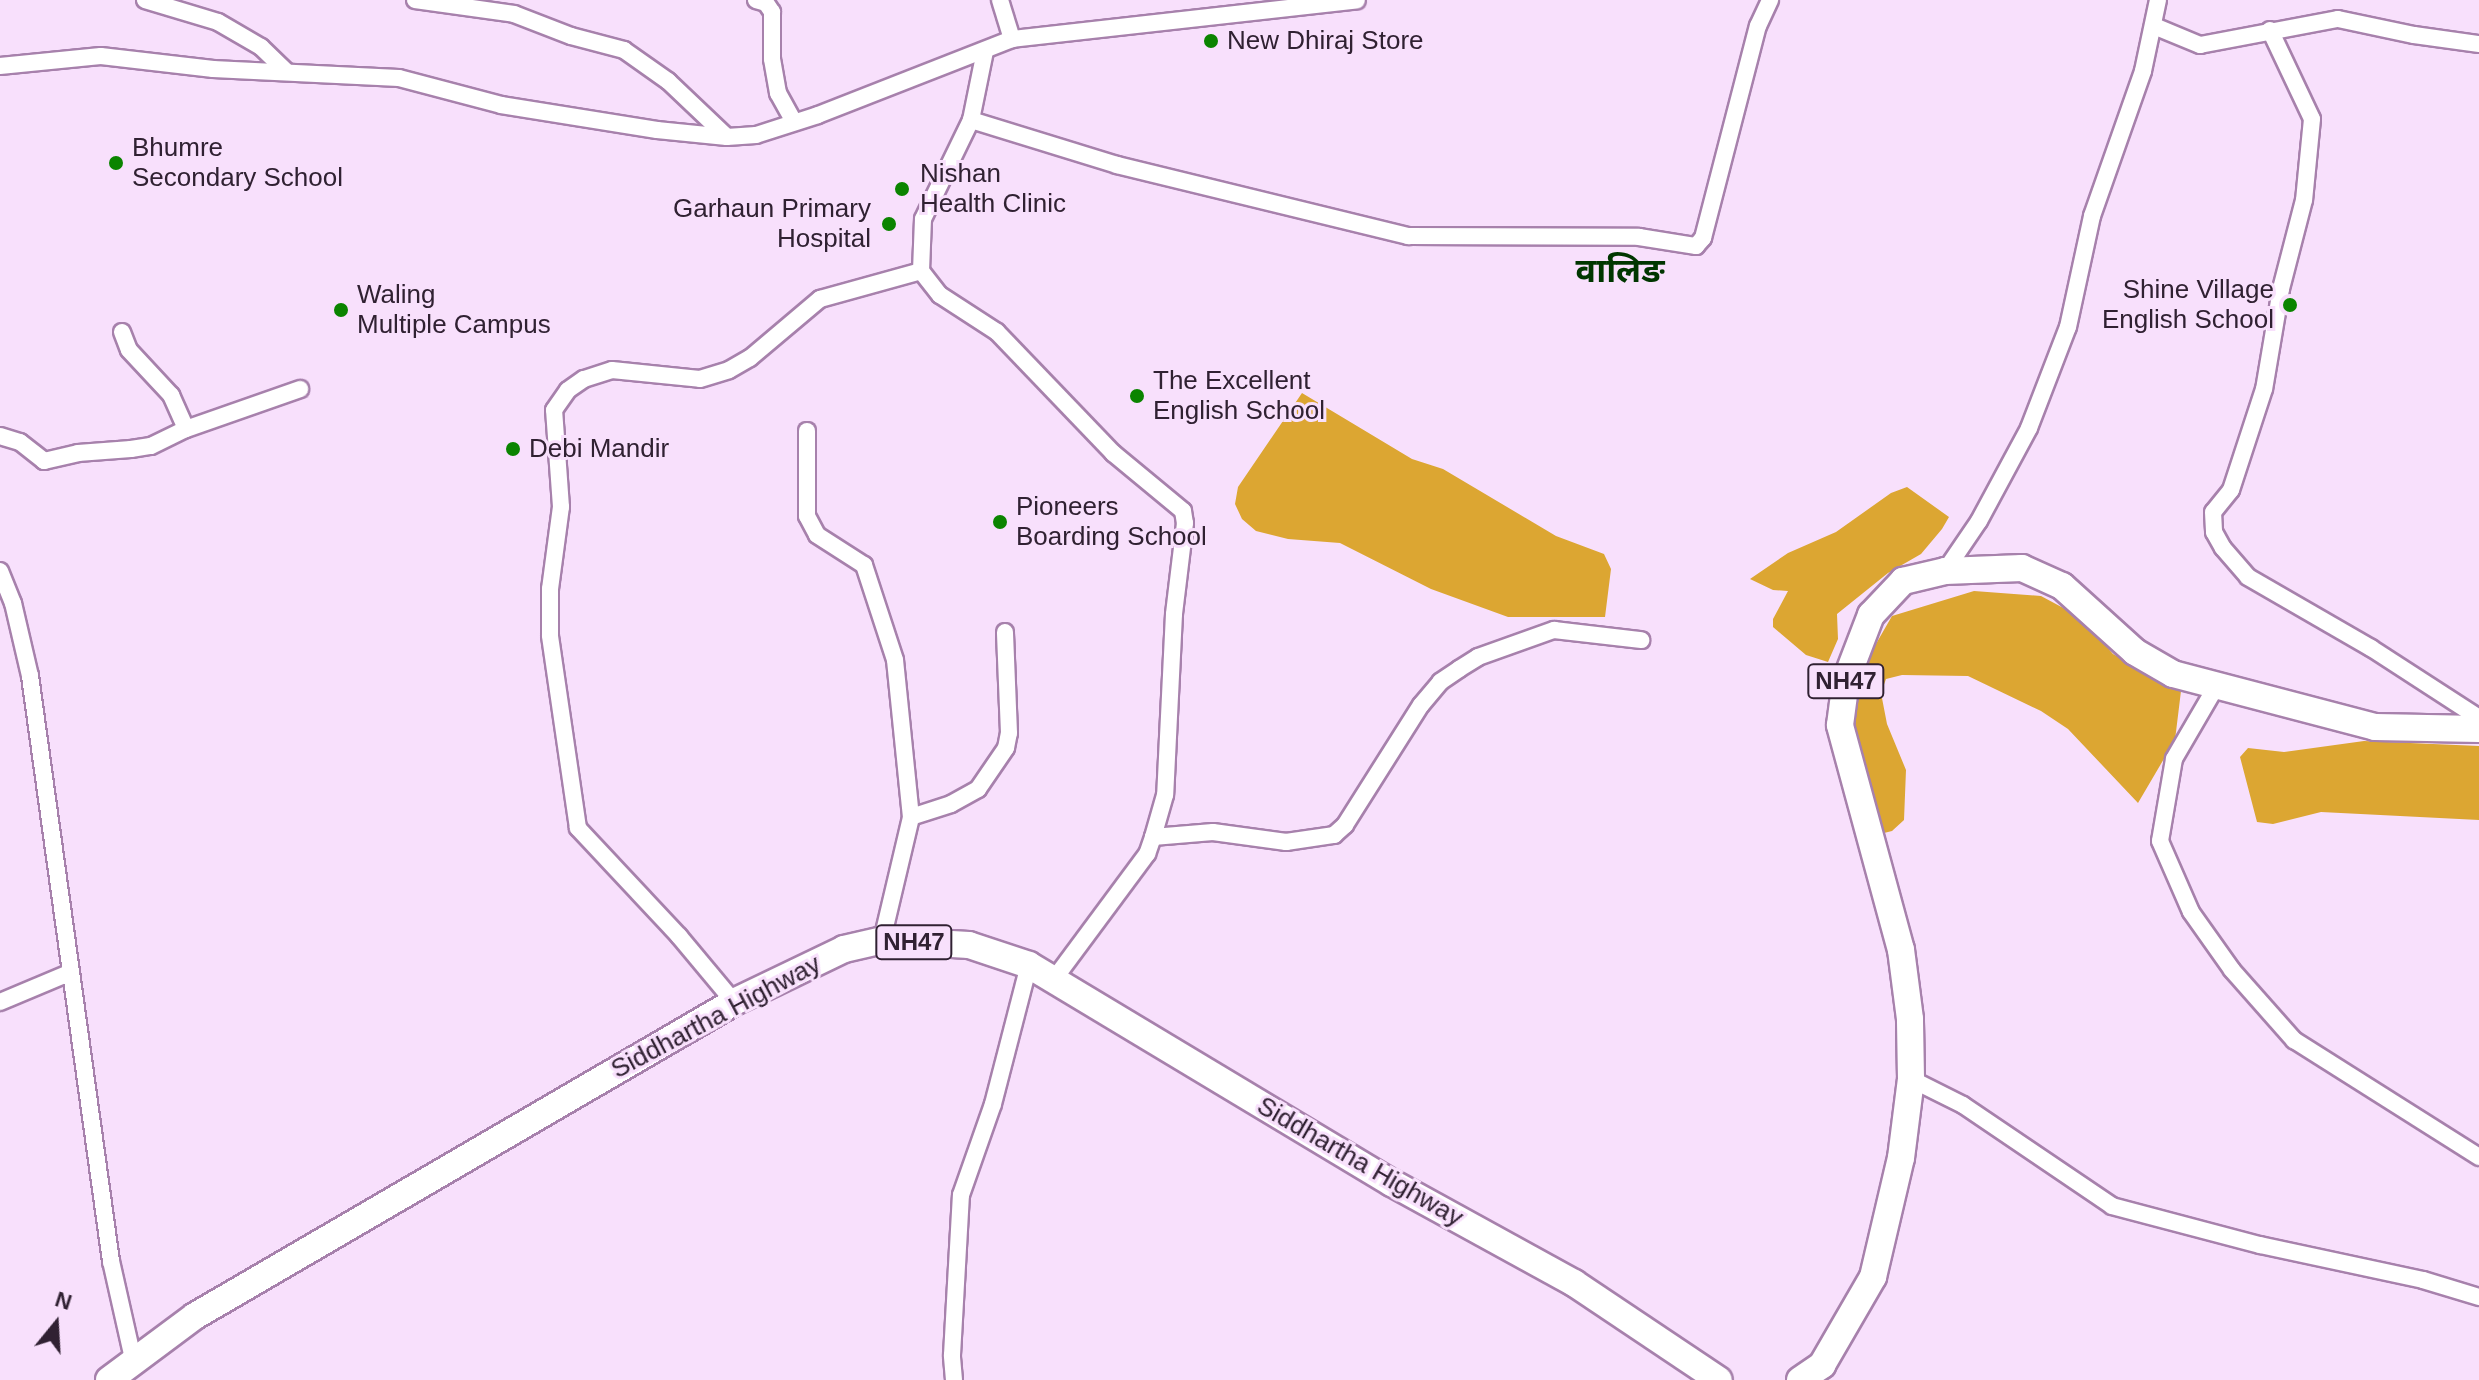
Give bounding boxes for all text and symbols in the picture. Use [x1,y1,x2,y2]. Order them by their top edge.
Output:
place label: New Dhiraj Store [1227,25,1424,57]
marker: New Dhiraj Store [1202,32,1220,50]
place label: Bhumre Secondary School [132,132,343,194]
marker: Bhumre Secondary School [107,154,125,172]
place label: Nishan Health Clinic [920,158,1066,220]
marker: Nishan Health Clinic [891,178,913,200]
place label: Garhaun Primary Hospital [673,193,871,254]
marker: Garhaun Primary Hospital [878,213,900,235]
district label: वालिङ [1576,251,1664,291]
place label: Shine Village English School [2102,274,2274,336]
place label: Waling Multiple Campus [357,279,551,340]
marker: Shine Village English School [2281,296,2299,314]
marker: Waling Multiple Campus [332,301,350,319]
place label: The Excellent English School [1153,365,1325,426]
marker: The Excellent English School [1128,387,1146,405]
place label: Debi Mandir [529,433,669,465]
marker: Debi Mandir [504,440,522,458]
place label: Pioneers Boarding School [1016,491,1207,552]
marker: Pioneers Boarding School [991,513,1009,531]
road number: NH47 [1806,661,1886,701]
road number: NH47 [874,922,954,962]
street label: Siddhartha Highway [606,949,826,1085]
street label: Siddhartha Highway [1251,1090,1469,1234]
north arrow [16,1284,96,1364]
text: N [52,1286,75,1315]

